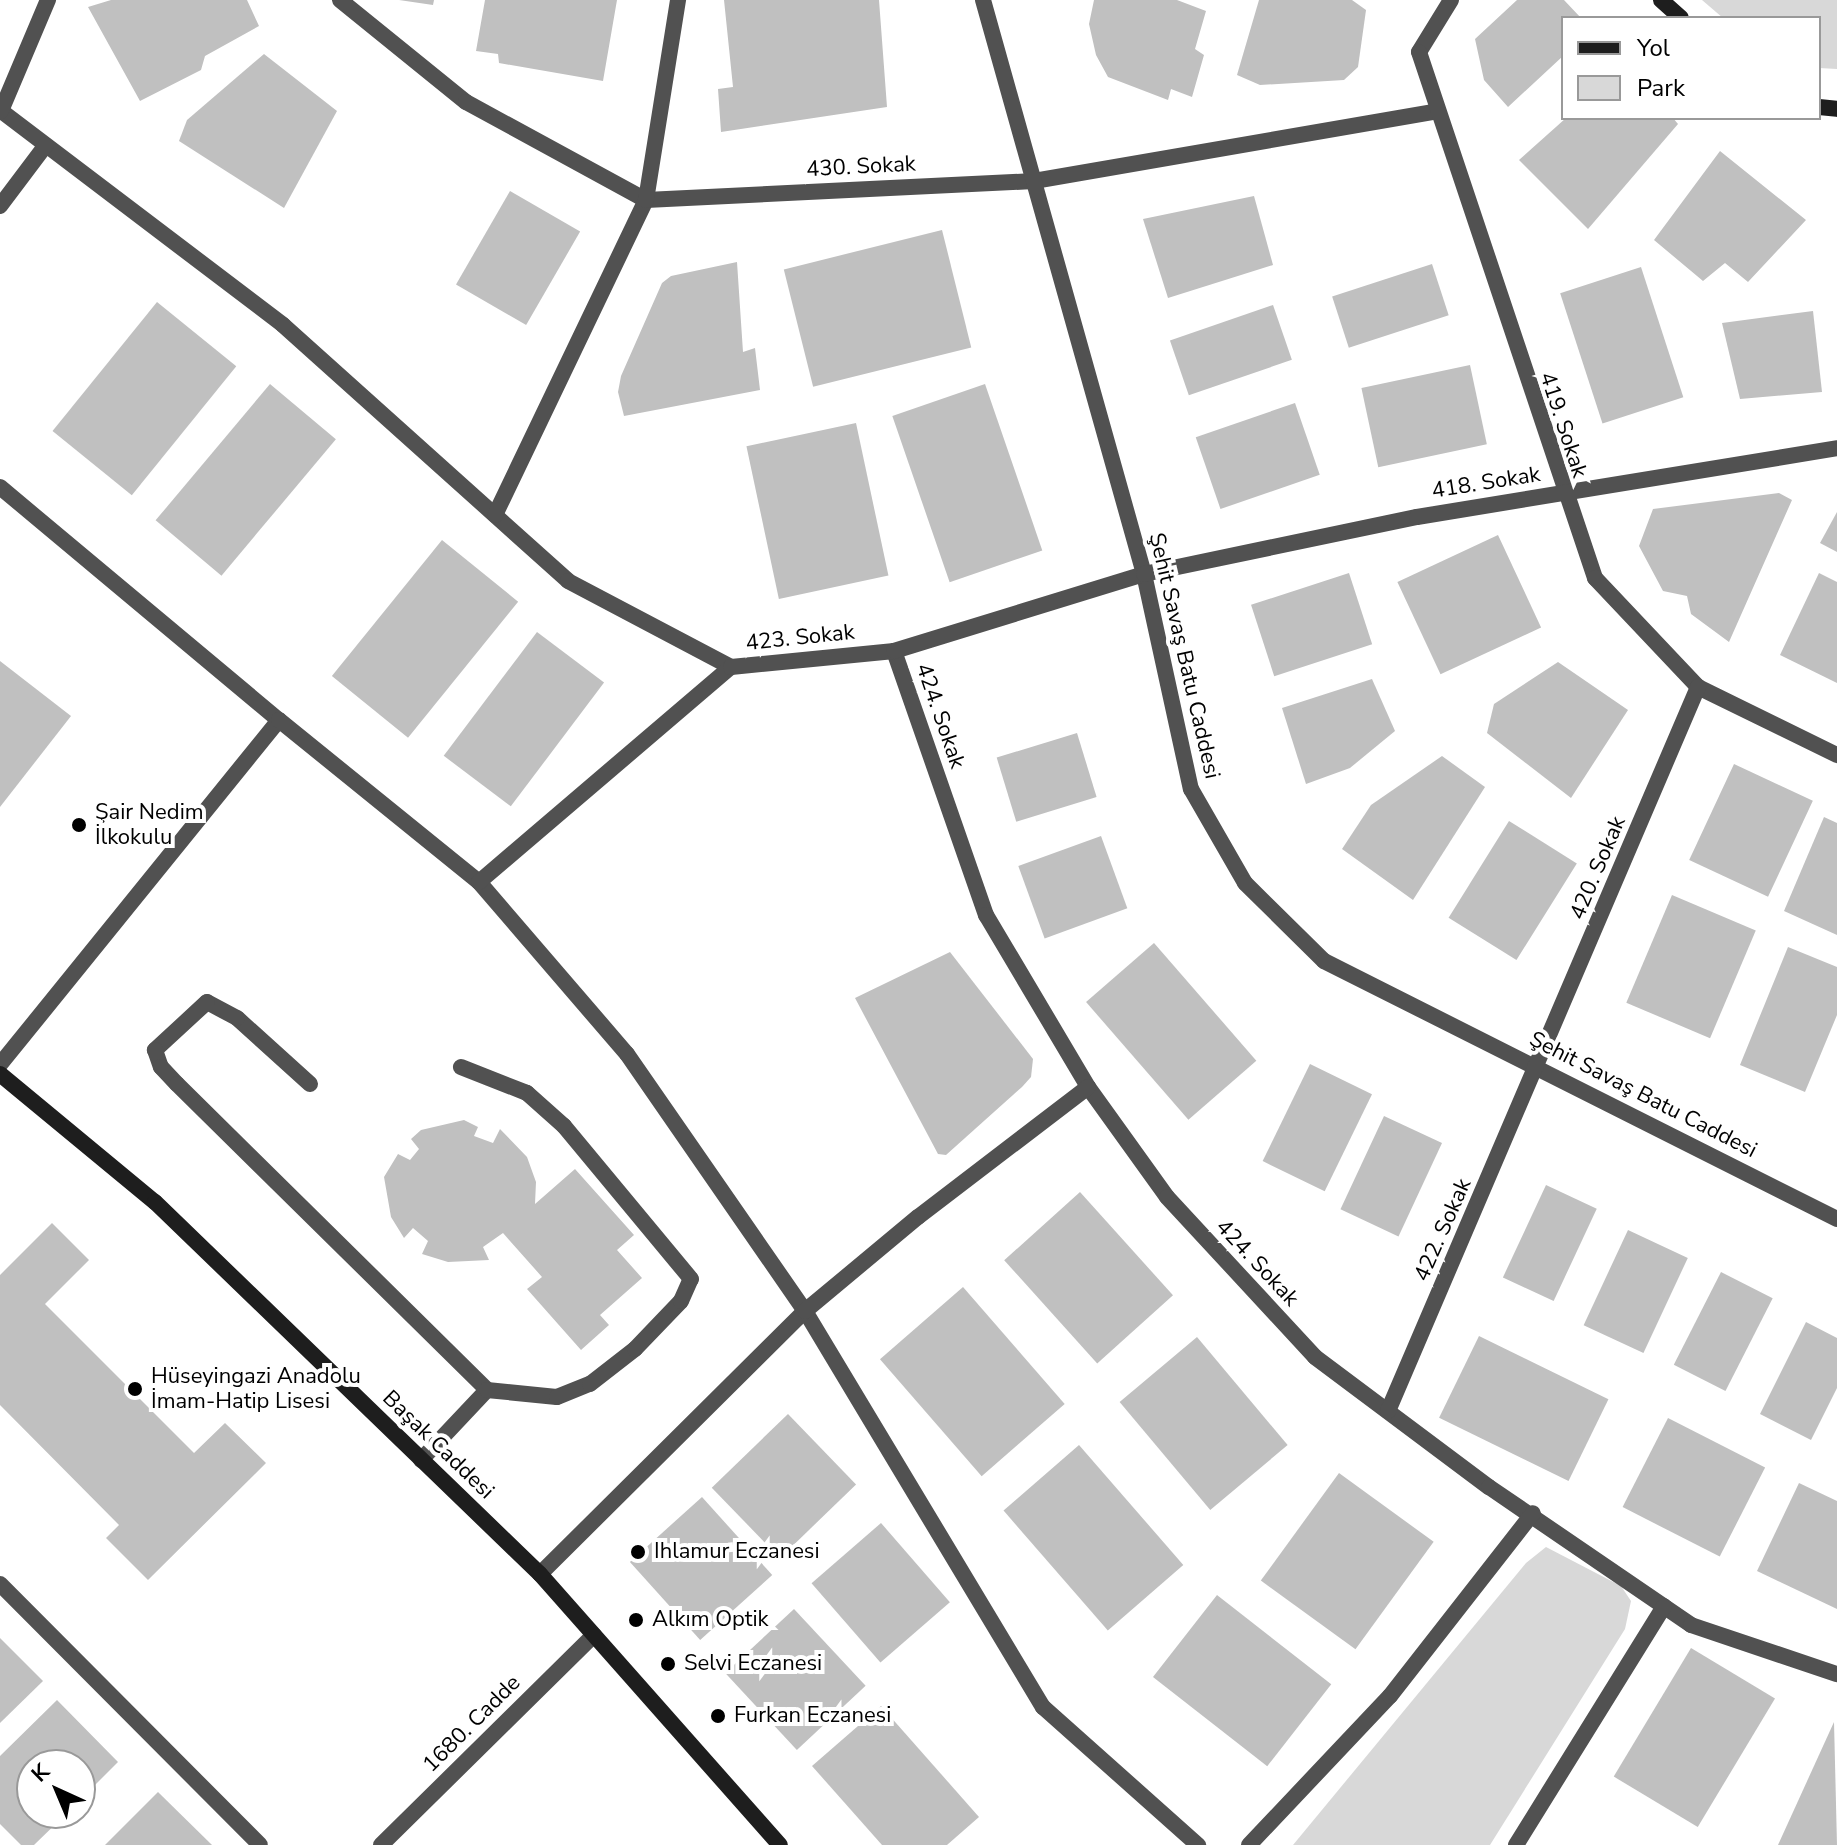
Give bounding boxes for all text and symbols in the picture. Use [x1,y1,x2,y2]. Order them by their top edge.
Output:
legend [1561,16,1821,120]
text: Yol [1637,32,1670,64]
text: Park [1637,72,1685,104]
street label: 430. Sokak [806,151,916,183]
street label: 419. Sokak [1534,369,1592,481]
street label: 418. Sokak [1430,461,1542,505]
street label: Şehit Savaş Batu Caddesi [1143,530,1225,782]
street label: 423. Sokak [744,619,856,657]
street label: 424. Sokak [910,660,970,772]
place label: Şair Nedim İlkokulu [95,799,204,850]
street label: 420. Sokak [1564,812,1632,924]
marker: Şair Nedim İlkokulu [70,816,88,834]
street label: Şehit Savaş Batu Caddesi [1525,1026,1761,1164]
street label: 422. Sokak [1409,1175,1477,1285]
street label: 424. Sokak [1210,1214,1304,1312]
place label: Hüseyingazi Anadolu İmam-Hatip Lisesi [151,1363,361,1414]
marker: Hüseyingazi Anadolu İmam-Hatip Lisesi [126,1380,144,1398]
street label: Başak Caddesi [377,1385,499,1505]
place label: Ihlamur Eczanesi [654,1539,820,1565]
marker: Ihlamur Eczanesi [629,1543,647,1561]
place label: Alkım Optik [652,1607,769,1633]
marker: Alkım Optik [627,1611,645,1629]
place label: Selvi Eczanesi [684,1651,822,1677]
marker: Selvi Eczanesi [659,1655,677,1673]
street label: 1680. Cadde [418,1670,526,1778]
place label: Furkan Eczanesi [734,1703,891,1729]
marker: Furkan Eczanesi [709,1707,727,1725]
north arrow [16,1749,96,1829]
text: K [25,1757,56,1789]

